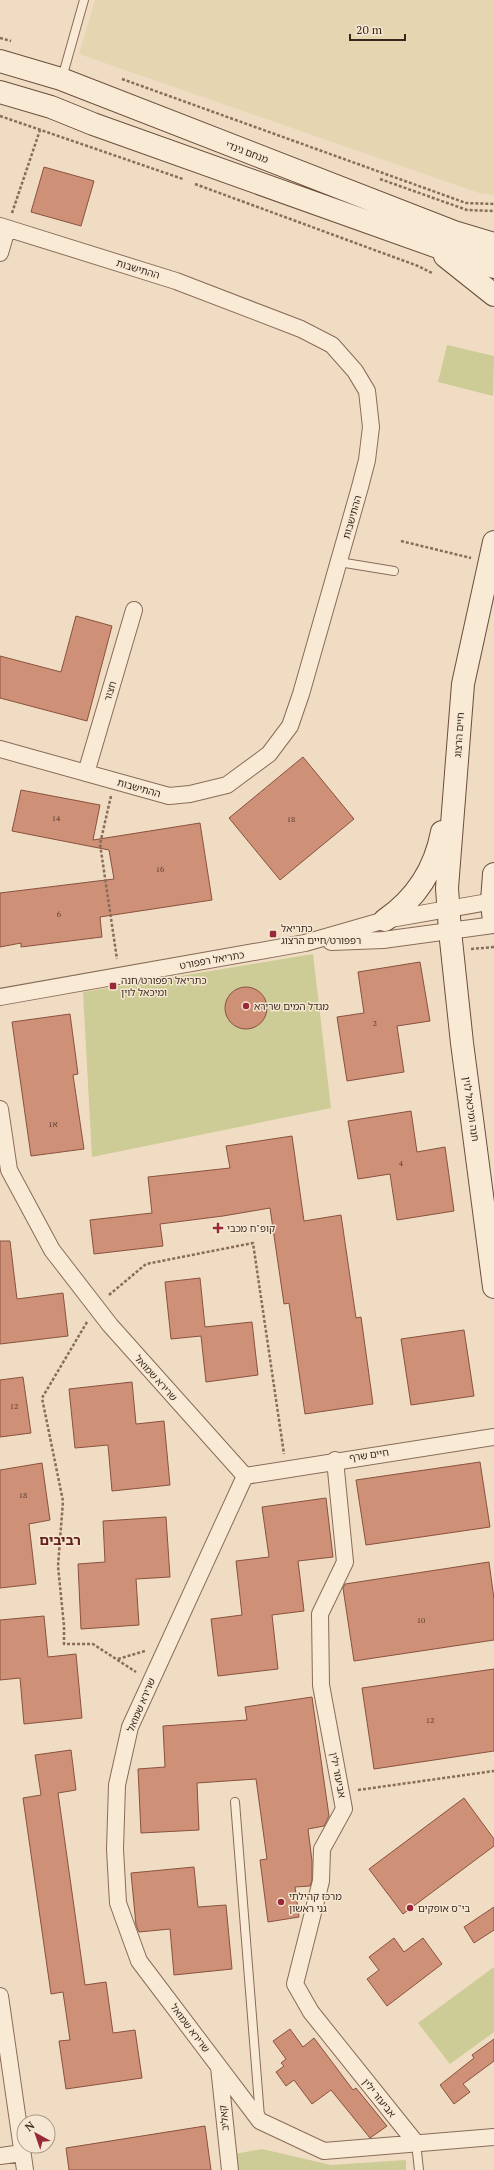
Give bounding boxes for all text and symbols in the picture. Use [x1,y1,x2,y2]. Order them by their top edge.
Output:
scale bar [350,16,405,42]
text: 20 m [356,22,383,37]
street label: מנחם גינדי [224,138,271,166]
street label: ההתישבות [115,256,161,282]
street label: ההתישבות [340,494,364,540]
street label: חצור [101,679,119,703]
street label: חיים הרצוג [451,712,467,758]
street label: ההתישבות [116,776,162,800]
house number: 14 [52,813,61,823]
house number: 18 [287,814,295,824]
house number: 16 [156,864,165,874]
house number: 6 [57,909,62,919]
place label: כתריאל רפפורט/חיים הרצוג [281,922,361,947]
marker: כתריאל רפפורט/חיים הרצוג [268,929,278,939]
street label: כתריאל רפפורט [179,948,245,972]
place label: כתריאל רפפורט/חנה ומיכאל לוין [121,974,207,999]
marker: כתריאל רפפורט/חנה ומיכאל לוין [108,981,118,991]
place label: מגדל המים שרירא [254,1000,329,1013]
marker: מגדל המים שרירא [241,1001,251,1011]
house number: 2 [373,1018,377,1028]
street label: חנה ומיכאל לוין [460,1076,482,1142]
house number: 1א [48,1119,58,1129]
house number: 4 [399,1158,404,1168]
marker: קופ"ח מכבי [212,1222,224,1234]
place label: קופ"ח מכבי [227,1222,275,1235]
street label: שרירא שמואל [132,1352,180,1404]
house number: 12 [10,1401,18,1411]
street label: חיים שרף [348,1446,390,1464]
house number: 18 [19,1490,27,1500]
district label: רביבים [39,1530,81,1549]
house number: 10 [417,1615,425,1625]
street label: שרירא שמואל [124,1676,158,1734]
house number: 12 [426,1715,434,1725]
street label: אביעזר ילין [327,1751,349,1799]
place label: מרכז קהילתי גני ראשון [289,1890,342,1915]
marker: מרכז קהילתי גני ראשון [276,1897,286,1907]
place label: בי"ס אופקים [418,1902,471,1915]
marker: בי"ס אופקים [405,1903,415,1913]
street label: שרירא שמואל [167,2001,213,2055]
street label: אביעזר ילין [359,2076,399,2120]
street label: קאליב [216,2105,232,2131]
north arrow [16,2114,56,2154]
text: N [22,2118,38,2134]

